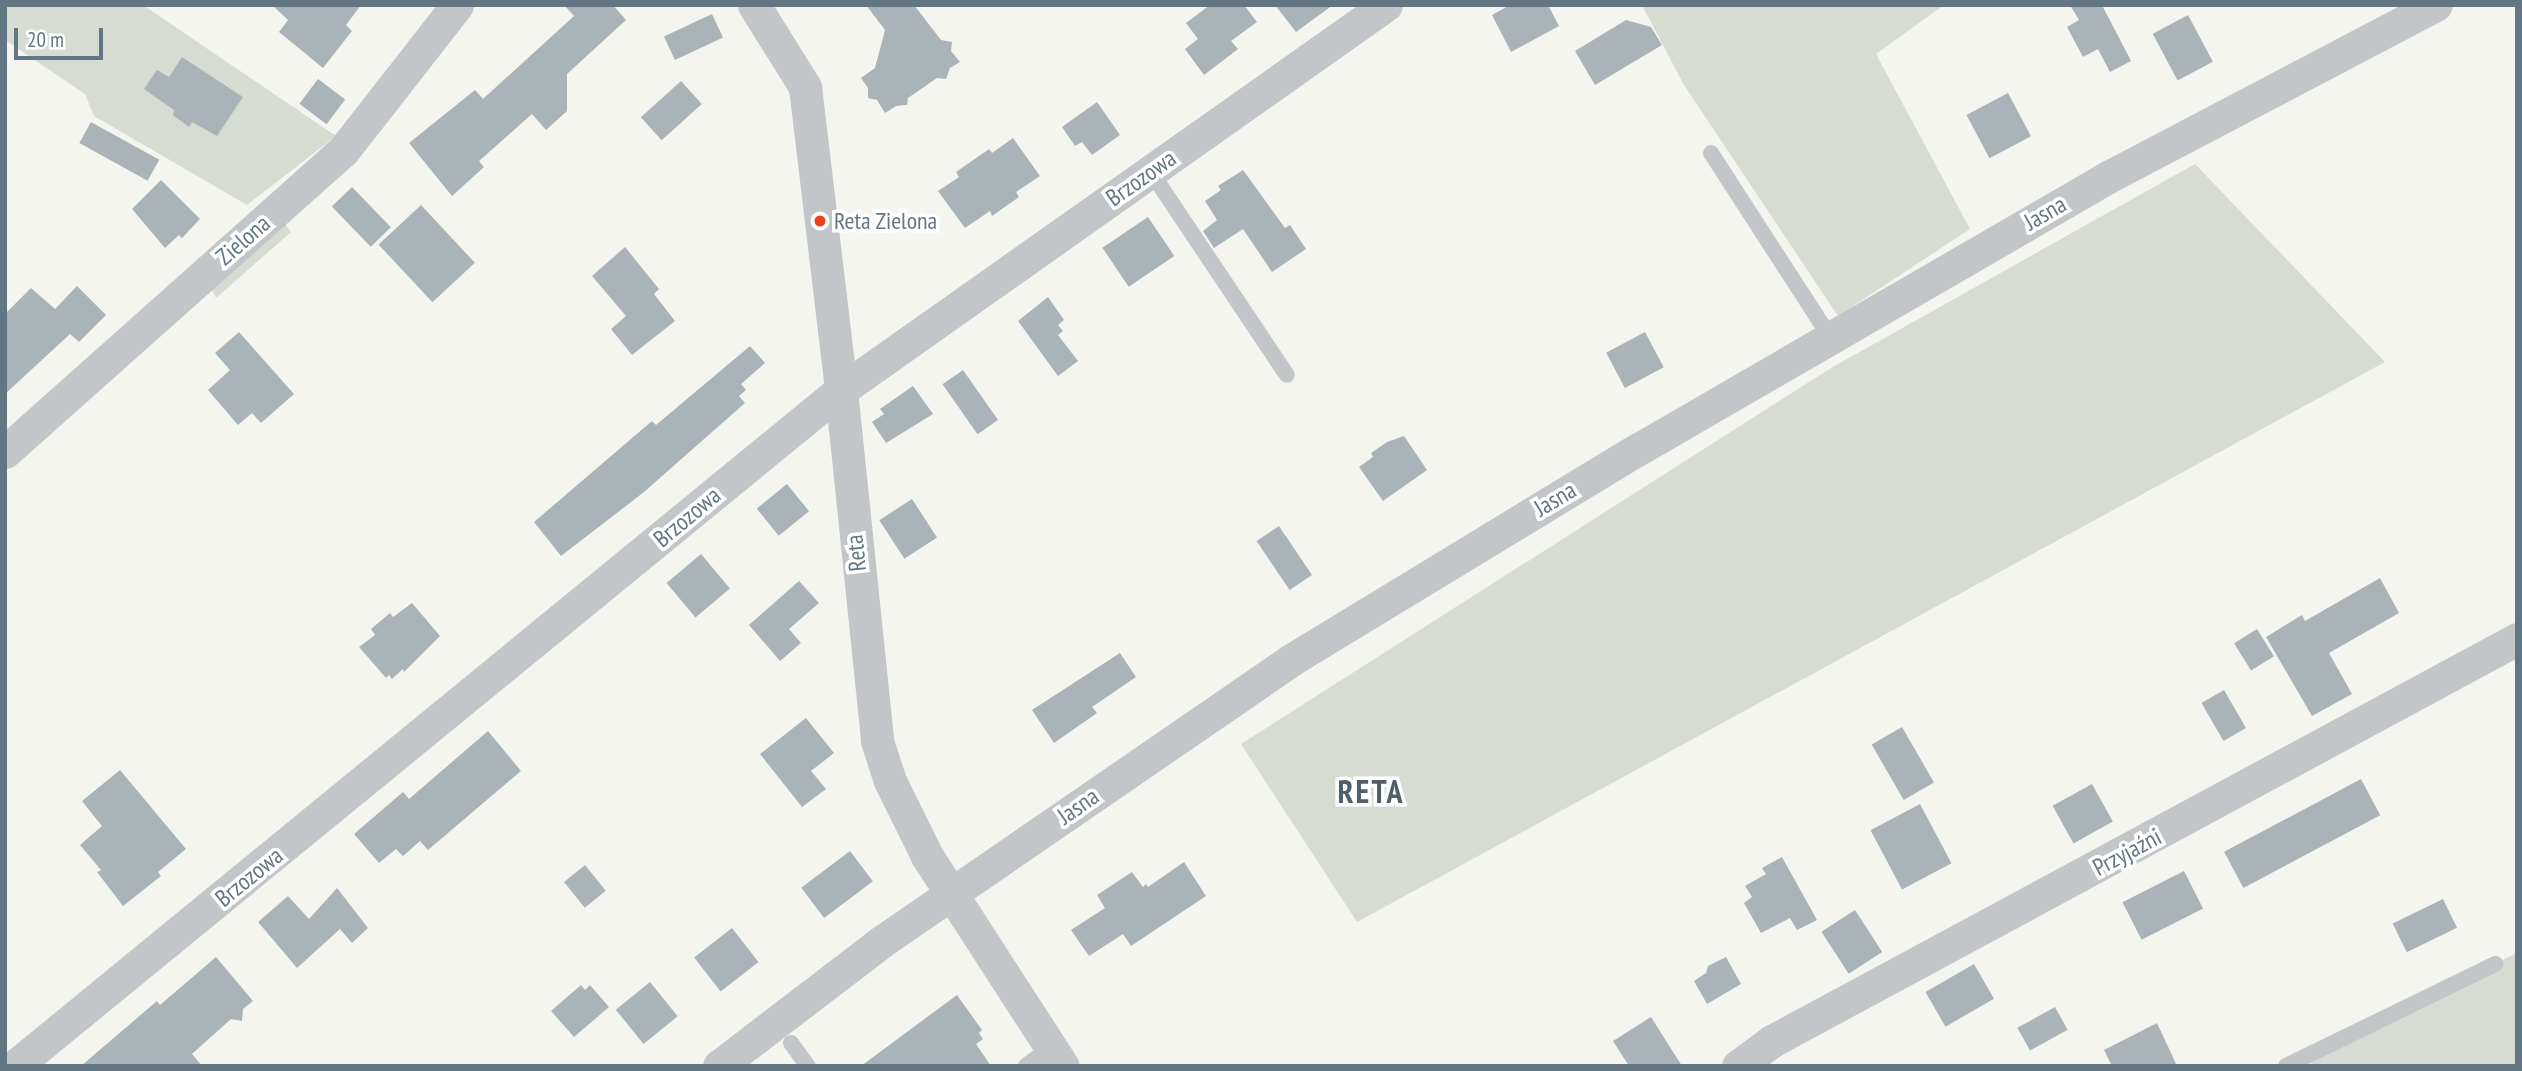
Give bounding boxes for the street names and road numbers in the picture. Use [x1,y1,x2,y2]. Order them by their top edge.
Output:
street label: Brzozowa [1101,144,1181,212]
street label: Jasna [2019,190,2071,236]
street label: Zielona [210,209,276,271]
street label: Jasna [1529,475,1581,523]
street label: Brzozowa [648,481,726,553]
street label: Reta [840,533,872,573]
street label: Jasna [1052,782,1104,830]
street label: Przyjaźni [2088,822,2166,882]
street label: Brzozowa [209,841,289,913]

